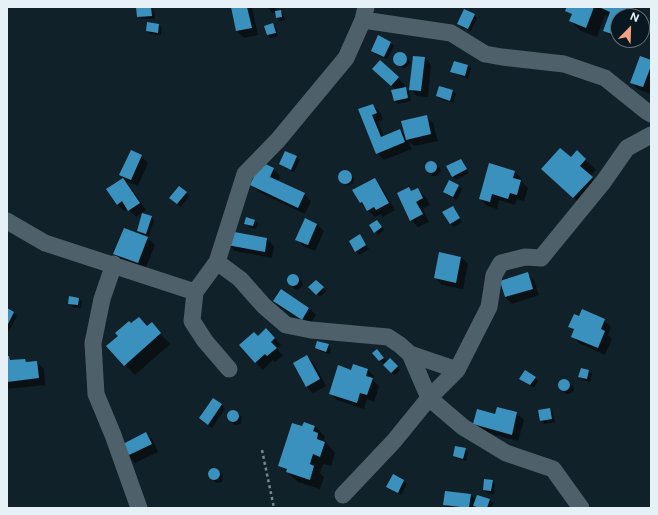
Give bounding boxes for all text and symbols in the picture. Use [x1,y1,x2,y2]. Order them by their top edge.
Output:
north arrow [610,8,650,48]
text: N [628,10,641,25]

